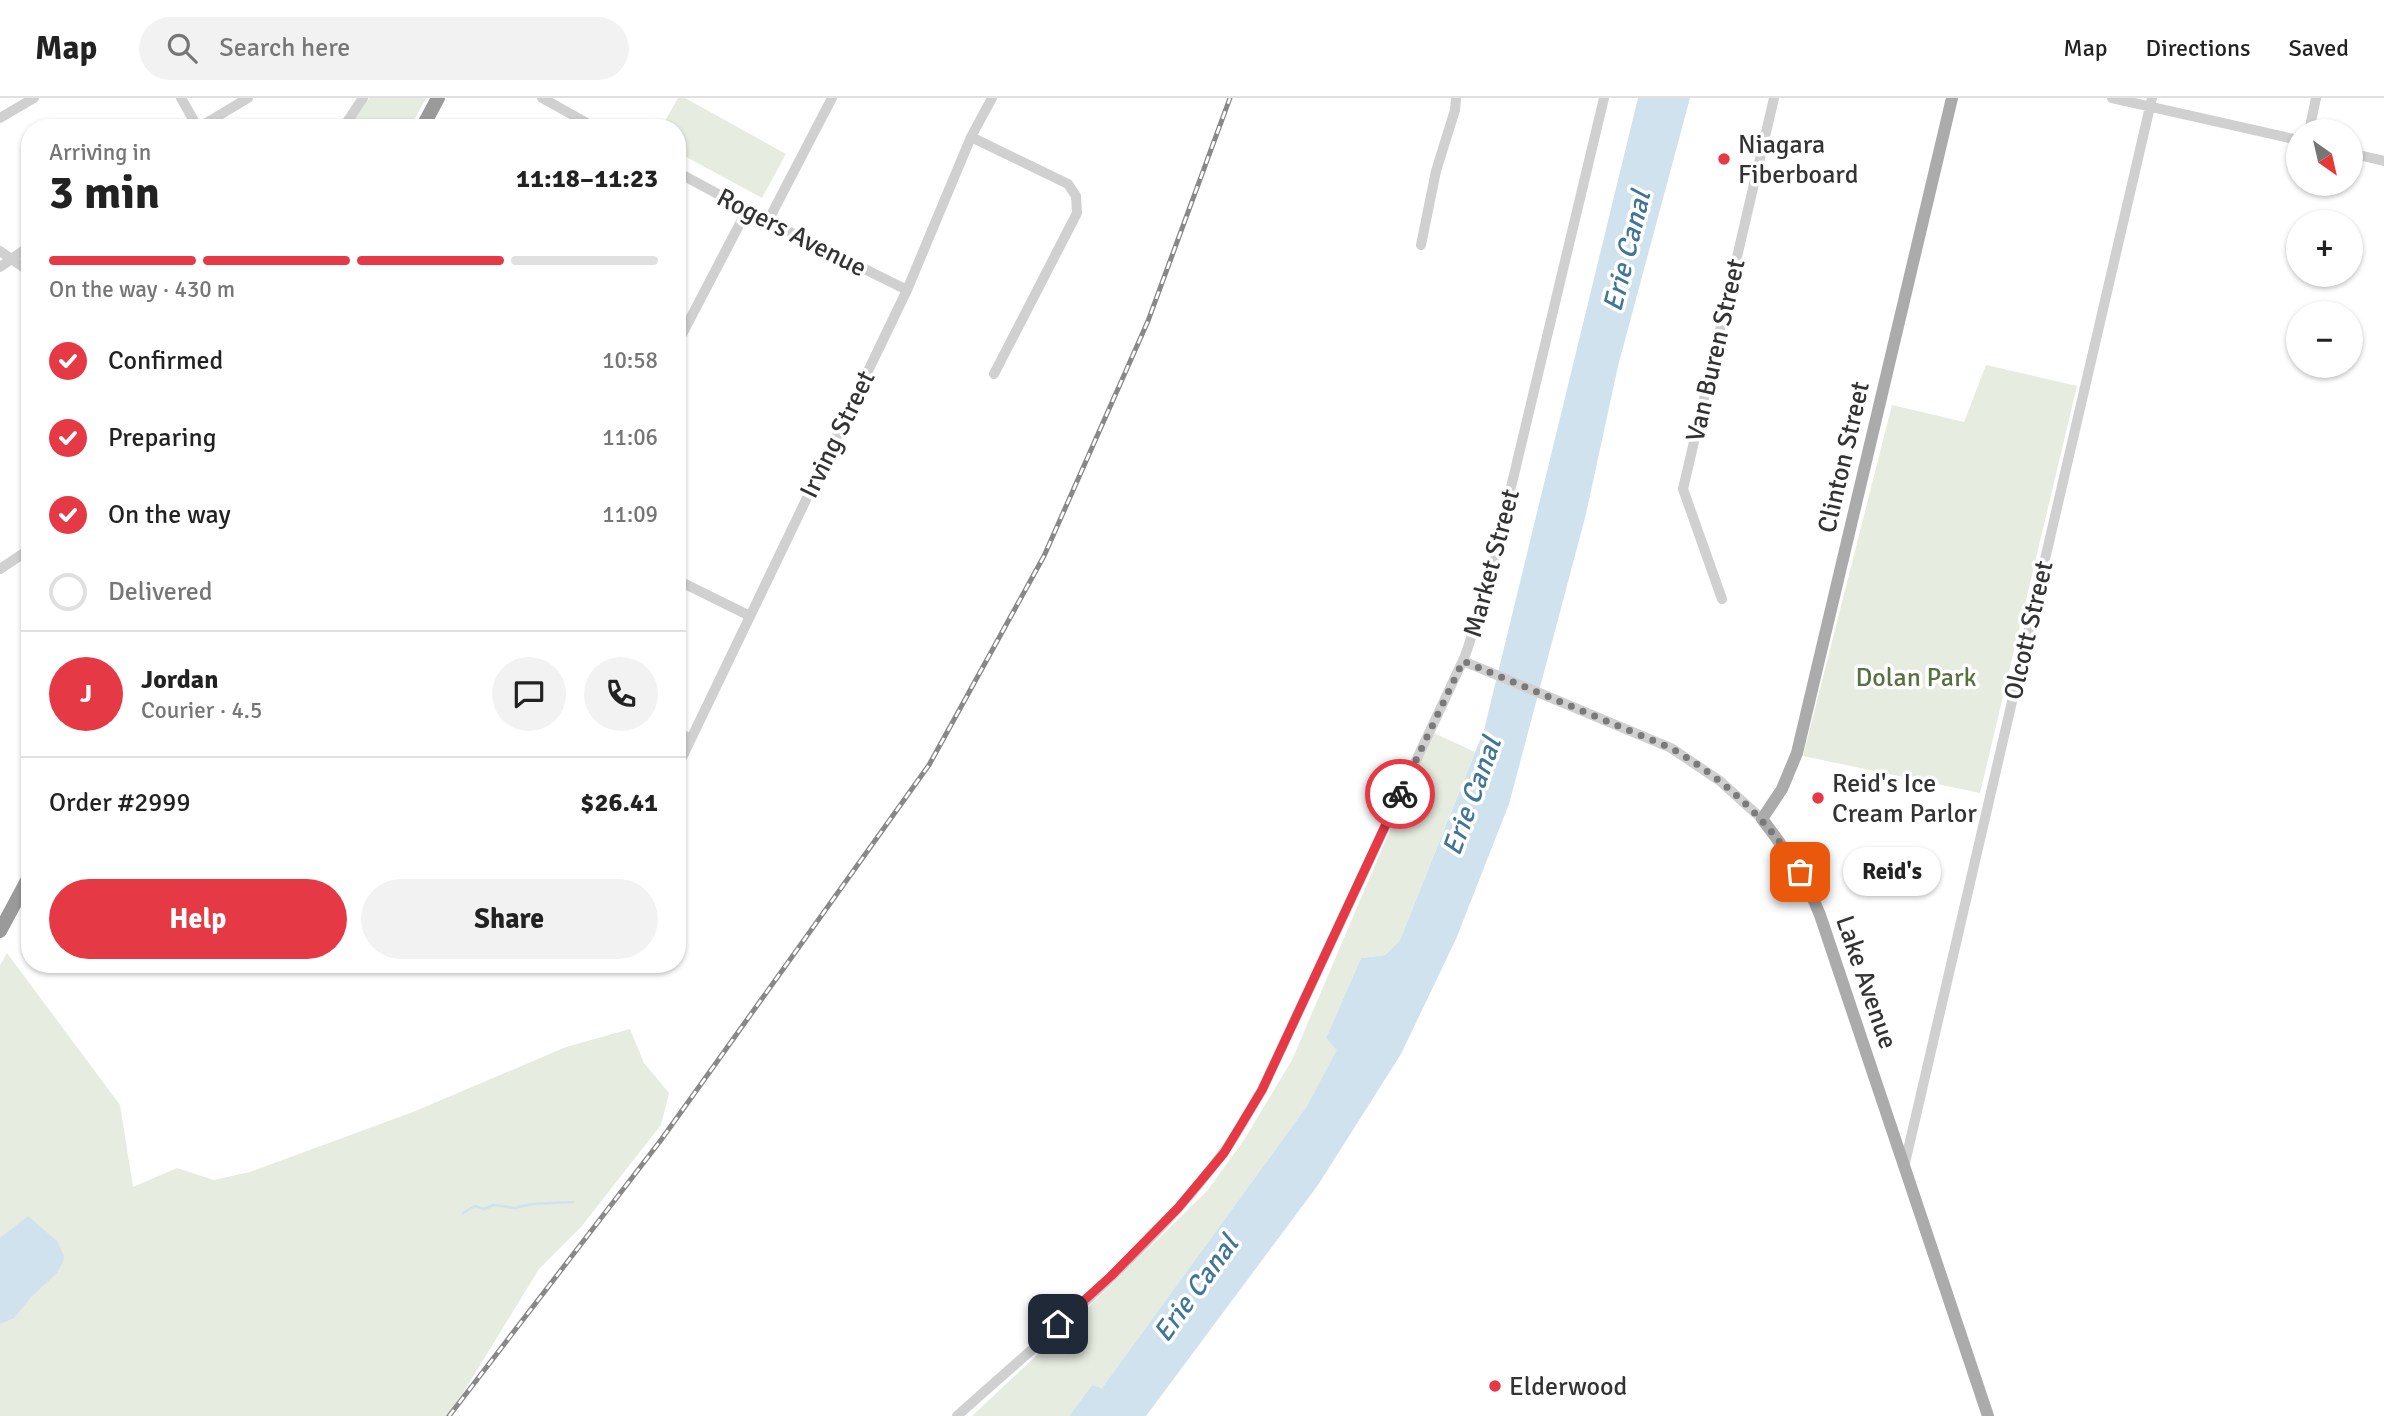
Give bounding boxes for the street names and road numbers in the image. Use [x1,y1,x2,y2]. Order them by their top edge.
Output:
street label: Rogers Avenue [711,182,872,284]
street label: Van Buren Street [1679,256,1753,445]
street label: Irving Street [793,365,883,503]
street label: Clinton Street [1811,378,1877,536]
street label: Market Street [1457,486,1527,641]
street label: Olcott Street [1997,558,2060,703]
street label: Lake Avenue [1828,911,1904,1053]

